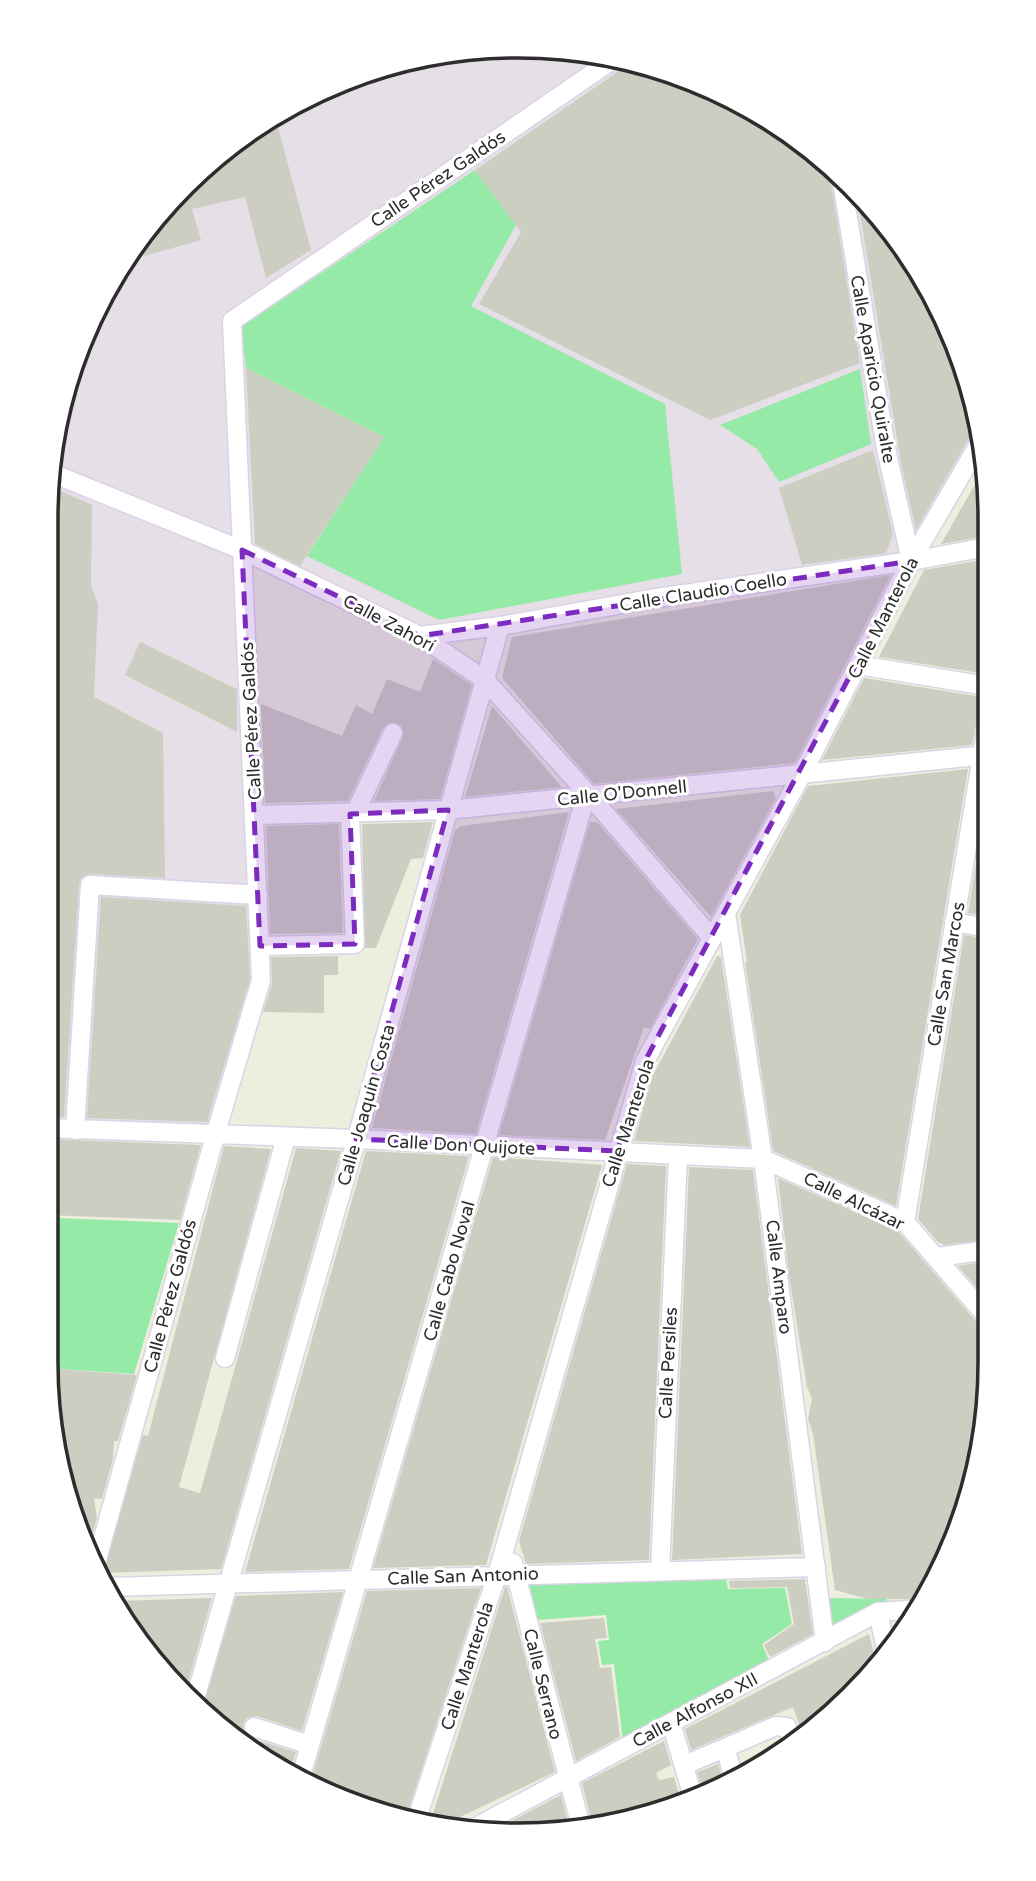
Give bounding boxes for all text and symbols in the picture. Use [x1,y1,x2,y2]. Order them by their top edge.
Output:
street label: Calle Pérez Galdós [366,126,510,232]
street label: Calle Aparicio Quiralte [846,273,900,465]
street label: Calle Manterola [843,553,923,683]
street label: Calle Claudio Coello [618,568,788,616]
street label: Calle Zahorí [339,589,439,657]
street label: Calle Pérez Galdós [236,641,266,801]
street label: Calle O'Donnell [556,775,688,811]
street label: Calle San Marcos [922,900,970,1048]
street label: Calle Joaquín Costa [332,1022,400,1188]
street label: Calle Manterola [597,1056,659,1190]
street label: Calle Don Quijote [386,1130,536,1160]
street label: Calle Alcázar [800,1167,908,1235]
street label: Calle Cabo Noval [418,1198,480,1344]
street label: Calle Pérez Galdós [139,1217,201,1375]
street label: Calle Amparo [761,1218,797,1336]
street label: Calle Persiles [654,1307,682,1419]
street label: Calle San Antonio [387,1562,539,1590]
street label: Calle Manterola [436,1599,498,1733]
street label: Calle Serrano [519,1626,567,1742]
street label: Calle Alfonso XII [628,1668,762,1752]

